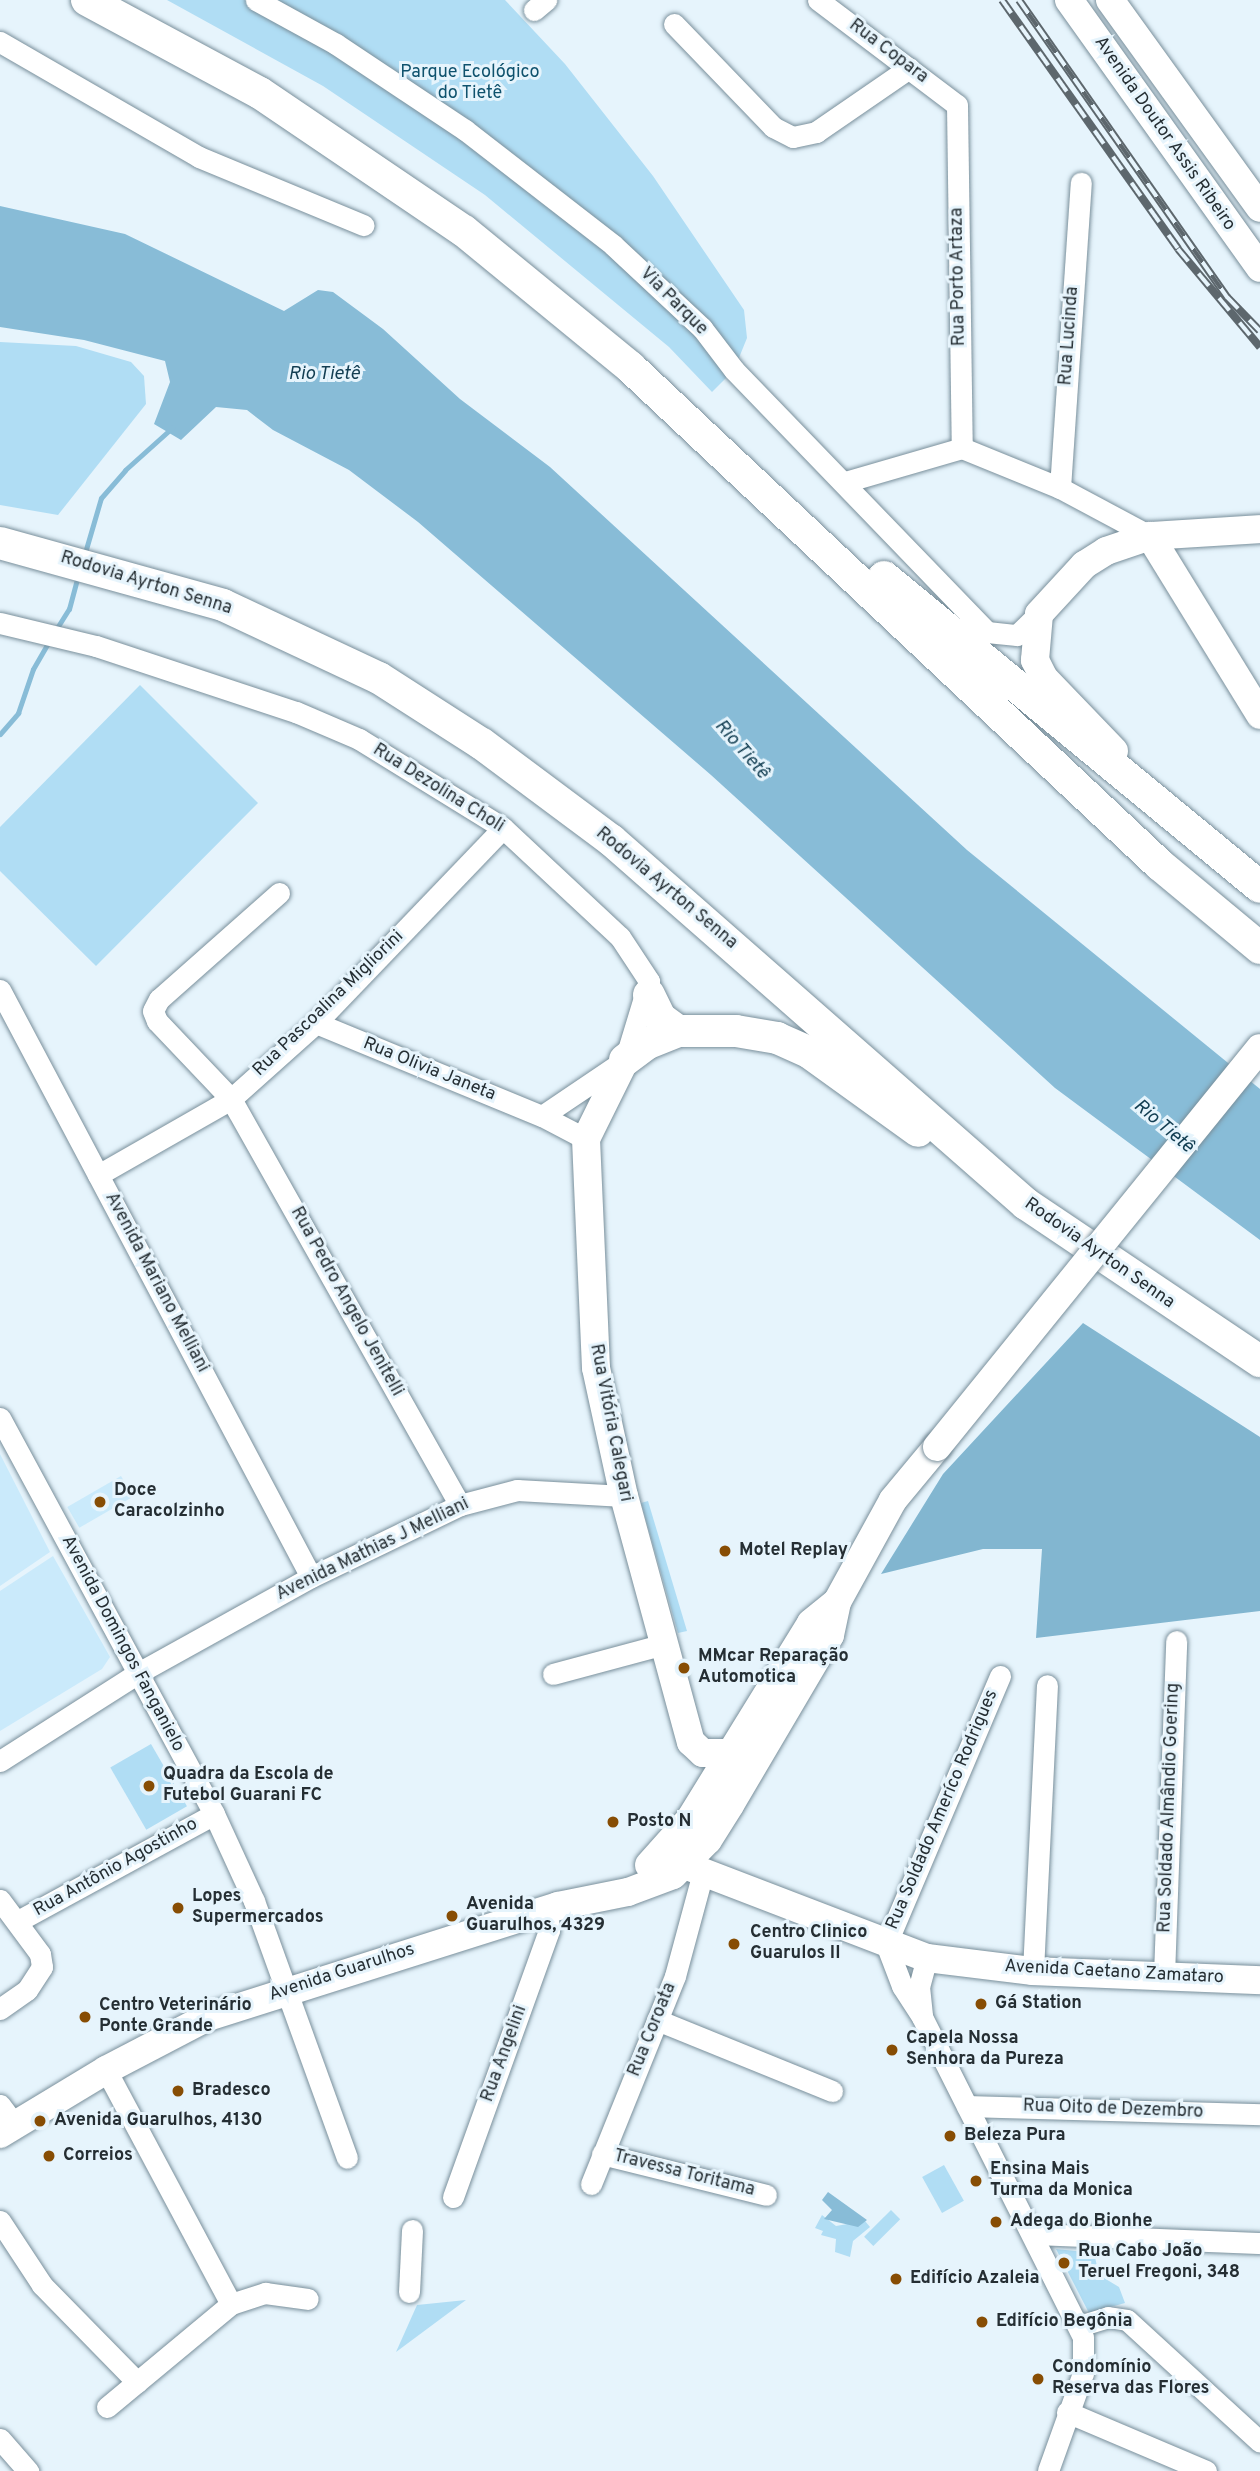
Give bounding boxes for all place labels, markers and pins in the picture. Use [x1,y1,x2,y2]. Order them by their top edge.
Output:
place label: Doce Caracolzinho [114,1481,225,1524]
marker: Doce Caracolzinho [92,1494,108,1510]
place label: Motel Replay [739,1540,848,1562]
marker: Motel Replay [717,1543,733,1559]
place label: MMcar Reparação Automotica [698,1647,849,1690]
marker: MMcar Reparação Automotica [676,1660,692,1676]
place label: Quadra da Escola de Futebol Guarani FC [163,1765,334,1808]
marker: Quadra da Escola de Futebol Guarani FC [141,1778,157,1794]
place label: Posto N [627,1811,691,1833]
marker: Posto N [605,1814,621,1830]
place label: Lopes Supermercados [192,1887,324,1930]
place label: Avenida Guarulhos, 4329 [466,1895,605,1938]
marker: Lopes Supermercados [170,1900,186,1916]
marker: Avenida Guarulhos, 4329 [444,1908,460,1924]
place label: Centro Clinico Guarulos II [750,1923,867,1966]
marker: Centro Clinico Guarulos II [724,1934,744,1954]
place label: Gá Station [995,1993,1082,2015]
place label: Centro Veterinário Ponte Grande [99,1996,252,2038]
marker: Gá Station [973,1996,989,2012]
marker: Centro Veterinário Ponte Grande [77,2009,93,2025]
place label: Capela Nossa Senhora da Pureza [906,2029,1064,2072]
marker: Capela Nossa Senhora da Pureza [884,2042,900,2058]
place label: Bradesco [192,2080,271,2102]
marker: Bradesco [170,2083,186,2099]
place label: Avenida Guarulhos, 4130 [54,2110,263,2132]
marker: Avenida Guarulhos, 4130 [32,2113,48,2129]
place label: Beleza Pura [964,2125,1065,2147]
marker: Beleza Pura [942,2128,958,2144]
place label: Correios [63,2145,133,2167]
marker: Correios [41,2148,57,2164]
place label: Ensina Mais Turma da Monica [990,2160,1133,2202]
marker: Ensina Mais Turma da Monica [968,2173,984,2189]
place label: Adega do Bionhe [1010,2211,1152,2233]
marker: Adega do Bionhe [988,2214,1004,2230]
place label: Rua Cabo João Teruel Fregoni, 348 [1078,2242,1240,2284]
marker: Rua Cabo João Teruel Fregoni, 348 [1056,2255,1072,2271]
place label: Edifício Azaleia [910,2268,1040,2290]
marker: Edifício Azaleia [888,2271,904,2287]
place label: Edifício Begônia [996,2311,1133,2333]
marker: Edifício Begônia [974,2314,990,2330]
place label: Condomínio Reserva das Flores [1052,2358,1209,2400]
marker: Condomínio Reserva das Flores [1030,2371,1046,2387]

